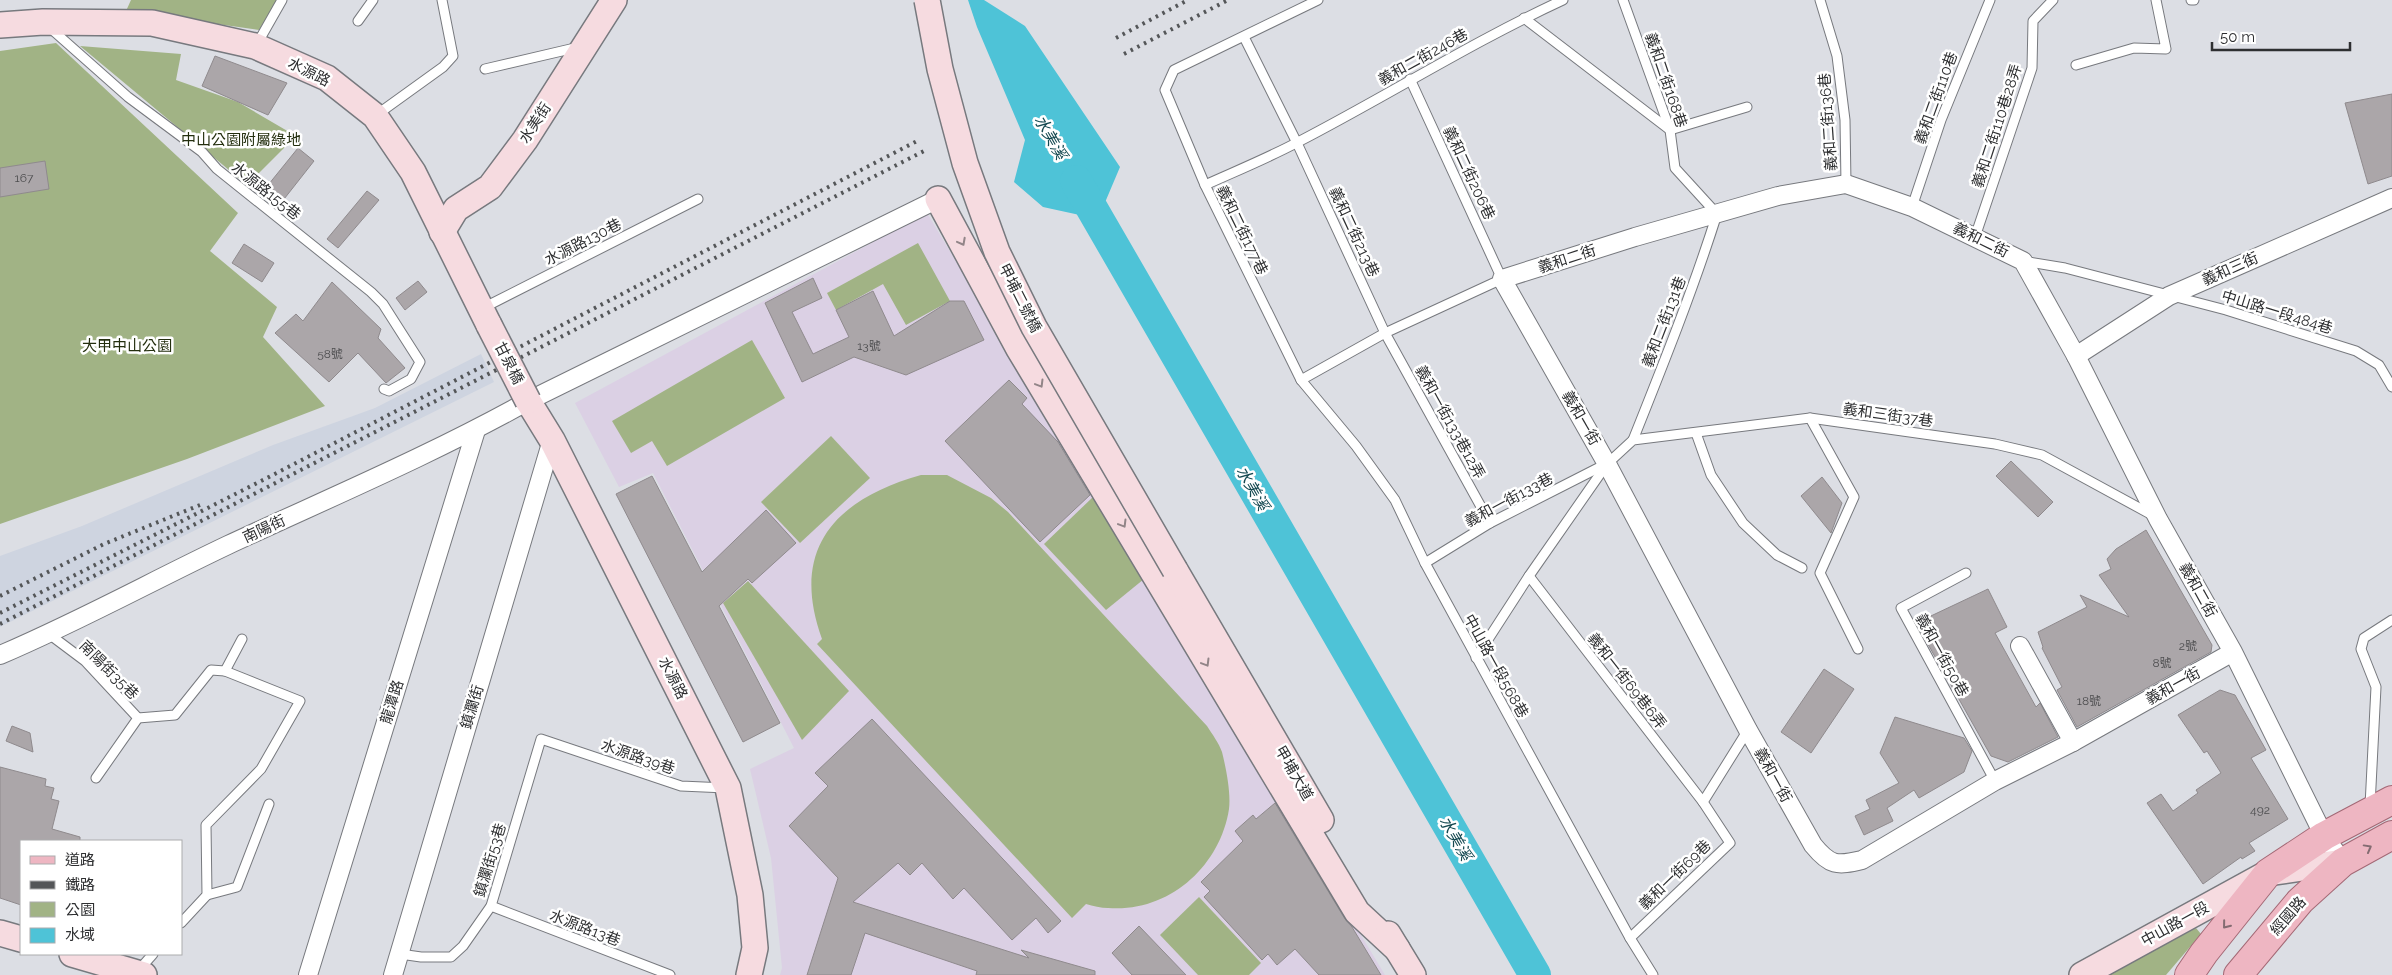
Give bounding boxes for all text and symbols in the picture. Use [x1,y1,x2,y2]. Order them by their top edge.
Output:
scale bar [2212,20,2350,52]
street label: 義和二街246巷 [1375,25,1471,89]
text: 50 m [2220,28,2255,46]
street label: 義和二街168巷 [1641,30,1691,130]
street label: 義和二街110巷 [1911,49,1961,147]
street label: 水源路 [285,54,333,90]
street label: 義和二街110巷28弄 [1969,62,2025,190]
street label: 義和二街136巷 [1816,72,1840,172]
street label: 水美街 [515,99,555,147]
water label: 水美溪 [1030,112,1072,165]
street label: 義和二街206巷 [1439,123,1499,223]
park label: 中山公園附屬綠地 [181,131,301,149]
street label: 水源路155巷 [228,158,304,224]
house number: 167 [15,171,34,185]
street label: 義和二街177巷 [1213,182,1271,278]
street label: 義和二街213巷 [1325,184,1383,280]
street label: 水源路130巷 [542,215,624,269]
street label: 義和二街 [1950,219,2012,261]
one-way arrow [955,236,965,245]
street label: 義和二街 [1536,241,1598,277]
street label: 義和三街 [2199,249,2261,289]
street label: 甲埔二號橋 [995,260,1045,336]
street label: 義和二街131巷 [1638,274,1690,370]
street label: 中山路一段484巷 [2219,287,2335,337]
park label: 大甲中山公園 [82,337,172,355]
street label: 甘泉橋 [491,339,527,387]
house number: 13號 [857,339,881,353]
house number: 58號 [317,347,343,361]
street label: 義和一街133巷12弄 [1411,362,1489,482]
one-way arrow [1034,379,1044,388]
street label: 義和一街 [1558,388,1604,448]
street label: 義和三街37巷 [1842,400,1934,430]
water label: 水美溪 [1232,463,1274,516]
street label: 義和一街133巷 [1462,469,1556,531]
street label: 南陽街 [240,511,288,547]
one-way arrow [1117,518,1127,527]
street label: 義和二街 [2176,559,2220,621]
street label: 義和一街50巷 [1912,610,1972,700]
street label: 中山路一段568巷 [1460,611,1532,721]
street label: 義和一街69巷6弄 [1584,629,1670,733]
street label: 南陽街35巷 [76,637,142,703]
house number: 2號 [2179,639,2197,653]
street label: 水源路 [655,654,691,702]
house number: 8號 [2152,656,2172,670]
one-way arrow [1200,658,1210,667]
street label: 義和一街 [2142,664,2204,708]
street label: 龍潭路 [377,678,407,726]
street label: 鎮瀾街 [457,683,487,731]
house number: 18號 [2077,694,2101,708]
street label: 水源路39巷 [599,736,677,778]
street label: 甲埔大道 [1271,743,1317,803]
street label: 義和一街 [1751,744,1795,806]
house number: 492 [2250,803,2270,817]
water label: 水美溪 [1435,813,1477,866]
street label: 鎮瀾街53巷 [470,821,510,899]
street label: 義和一街69巷 [1635,836,1715,914]
legend [20,840,182,955]
one-way arrow [2362,845,2371,855]
text: 道路 [65,851,95,869]
text: 鐵路 [65,876,95,894]
street label: 經國路 [2266,893,2310,939]
street label: 中山路一段 [2138,898,2212,950]
text: 公園 [65,901,95,919]
street label: 水源路13巷 [547,906,623,950]
one-way arrow [2224,919,2232,928]
text: 水域 [65,926,95,944]

